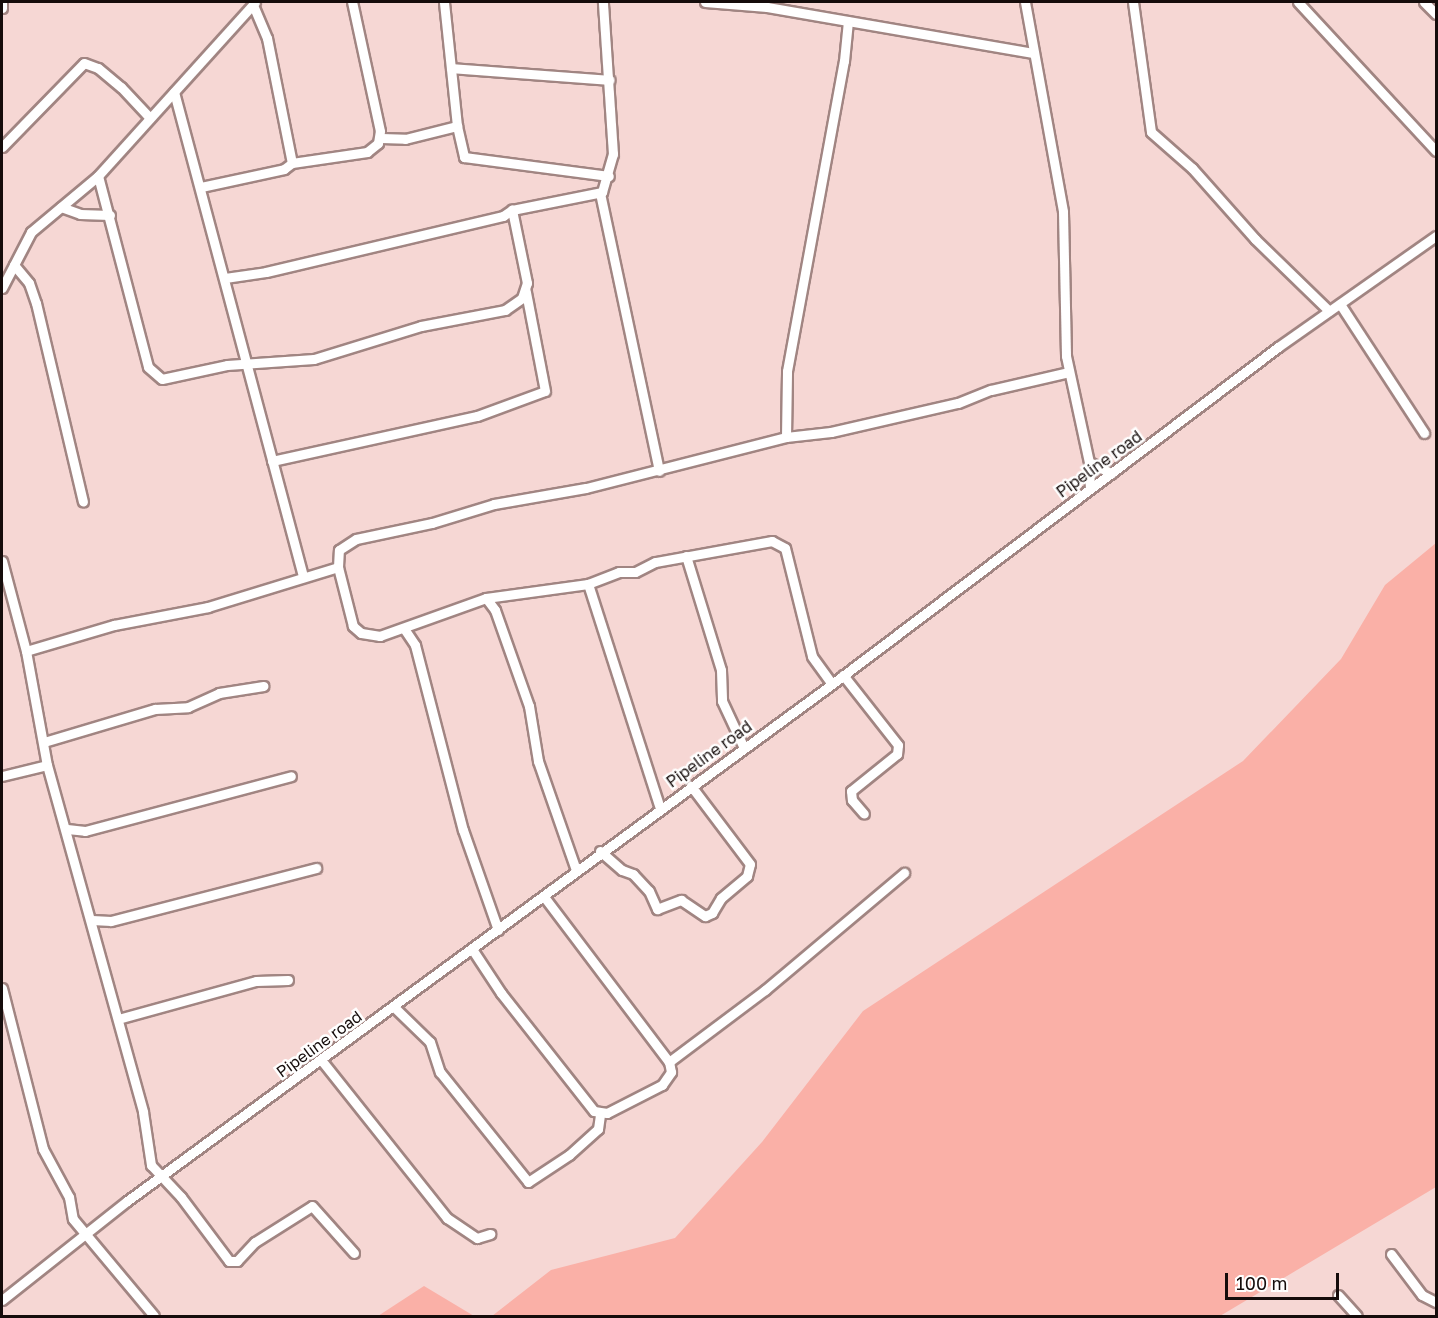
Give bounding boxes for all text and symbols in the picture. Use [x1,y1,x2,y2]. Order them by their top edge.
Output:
street label: Pipeline road [1053,427,1145,501]
street label: Pipeline road [663,717,755,791]
street label: Pipeline road [273,1007,365,1081]
scale bar [1228,1261,1342,1299]
text: 100 m [1236,1272,1287,1294]

